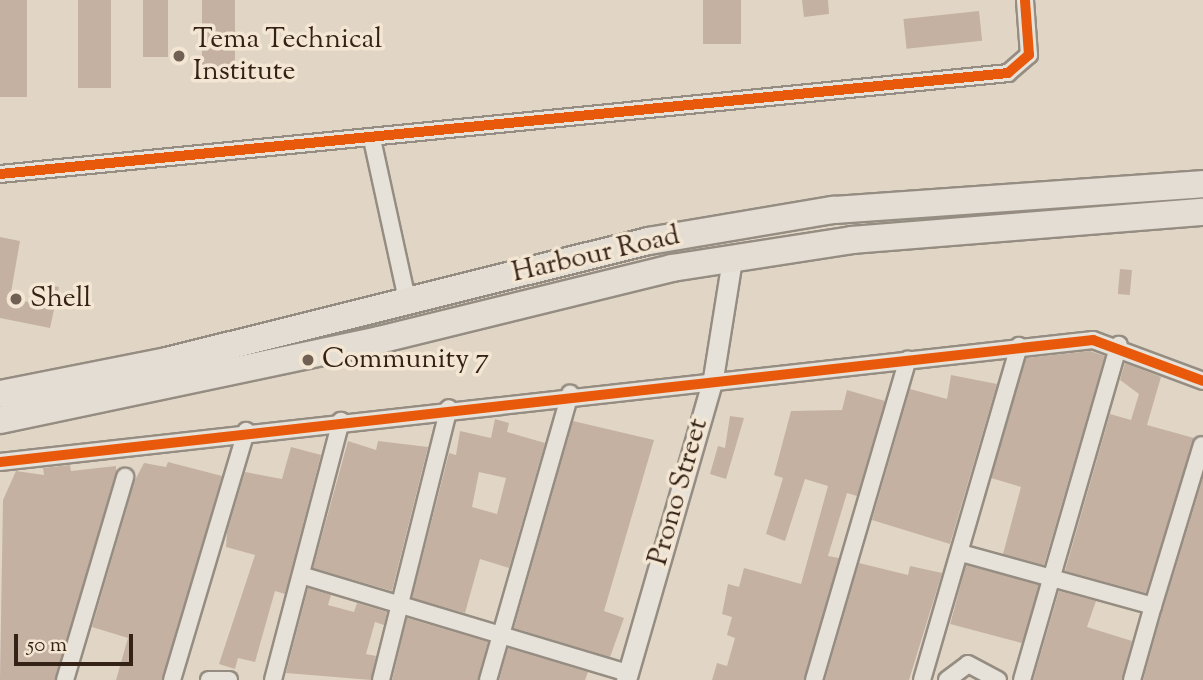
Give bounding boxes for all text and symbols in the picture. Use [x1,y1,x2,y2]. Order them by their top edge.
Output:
place label: Tema Technical Institute [193,23,382,89]
marker: Tema Technical Institute [171,48,187,64]
street label: Harbour Road [509,219,683,291]
place label: Shell [30,282,91,316]
marker: Shell [8,291,24,307]
place label: Community 7 [322,343,489,377]
marker: Community 7 [300,352,316,368]
street label: Prono Street [642,415,716,569]
scale bar [18,620,136,664]
text: 50 m [27,631,67,661]

